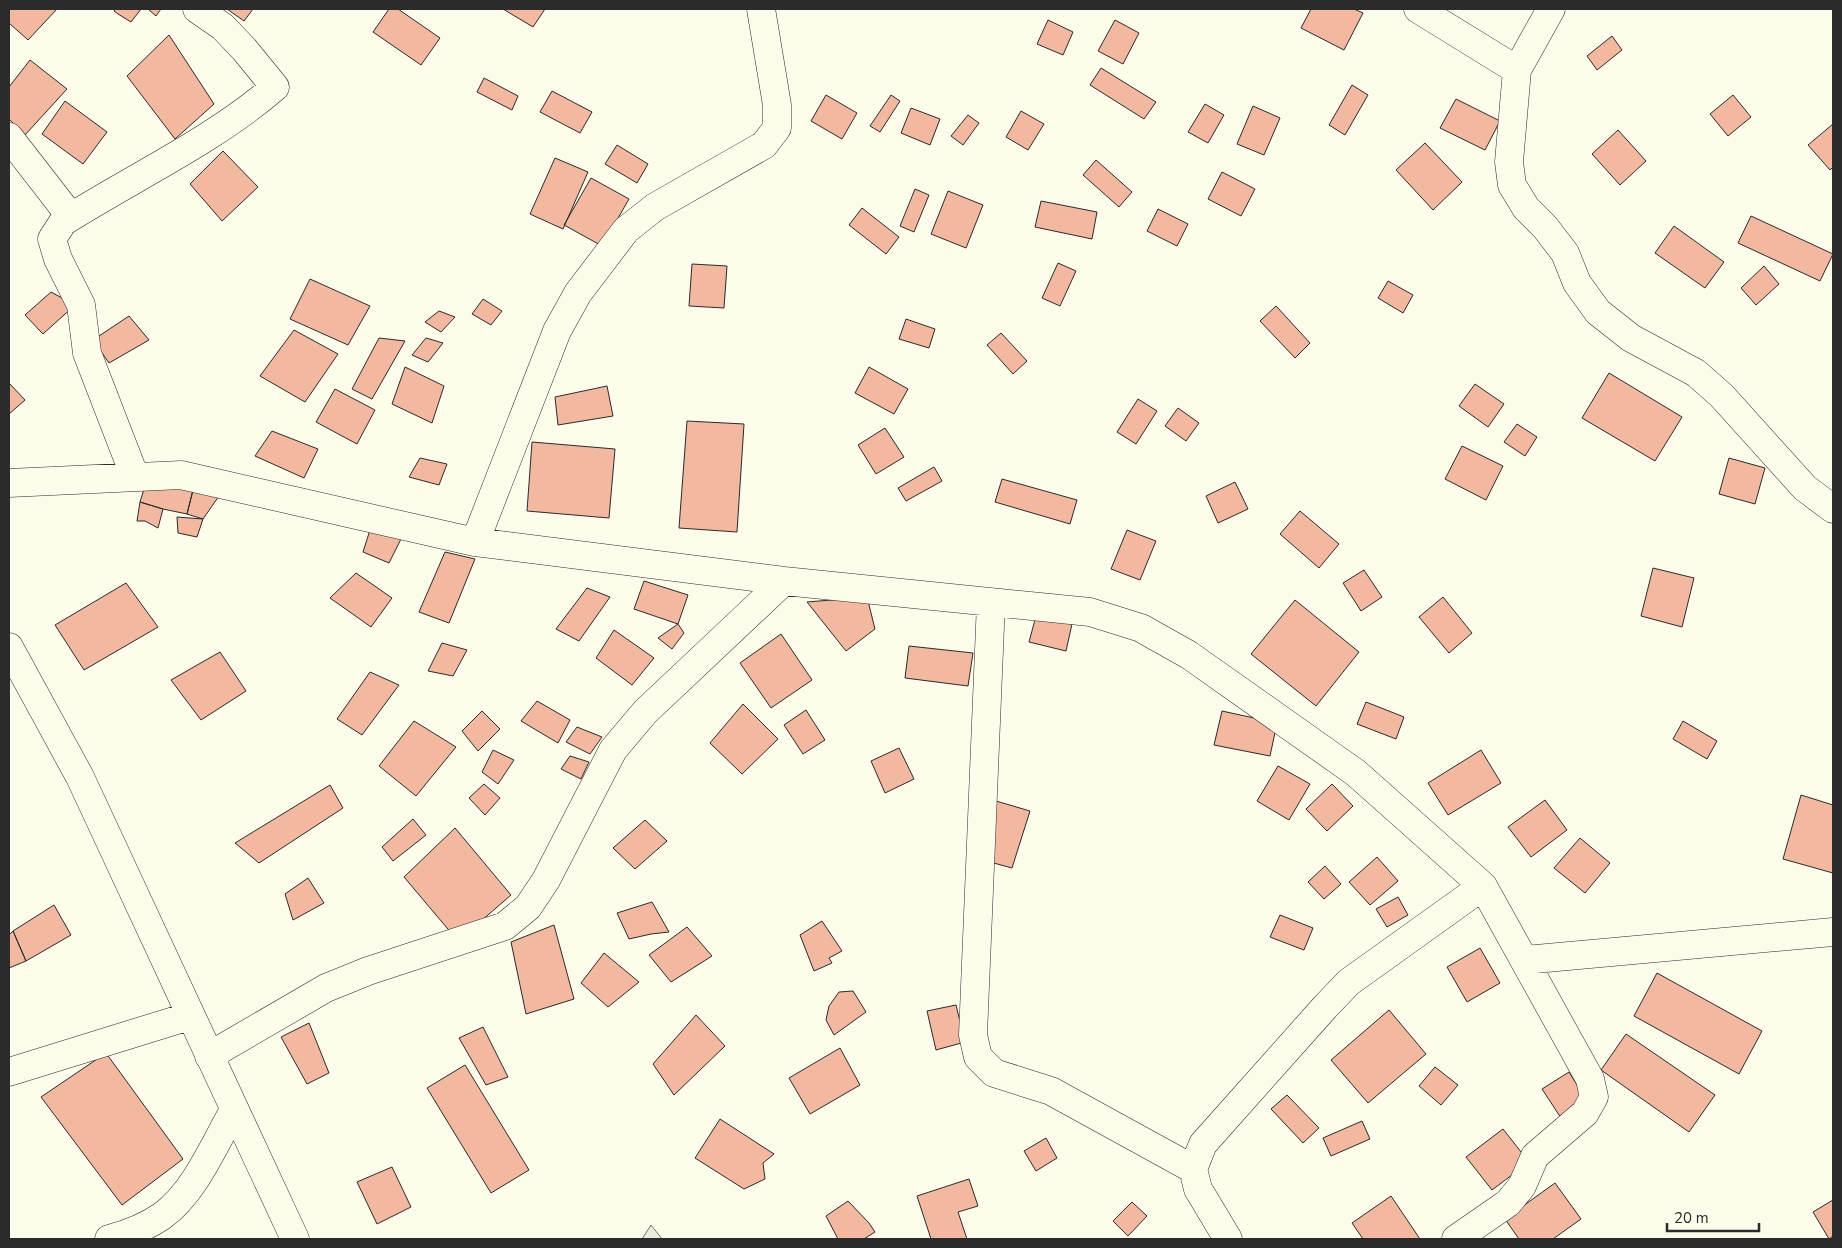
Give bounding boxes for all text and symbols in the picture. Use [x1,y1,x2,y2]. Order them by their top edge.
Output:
scale bar [1667,1200,1760,1232]
text: 20 m [1674,1208,1709,1228]

